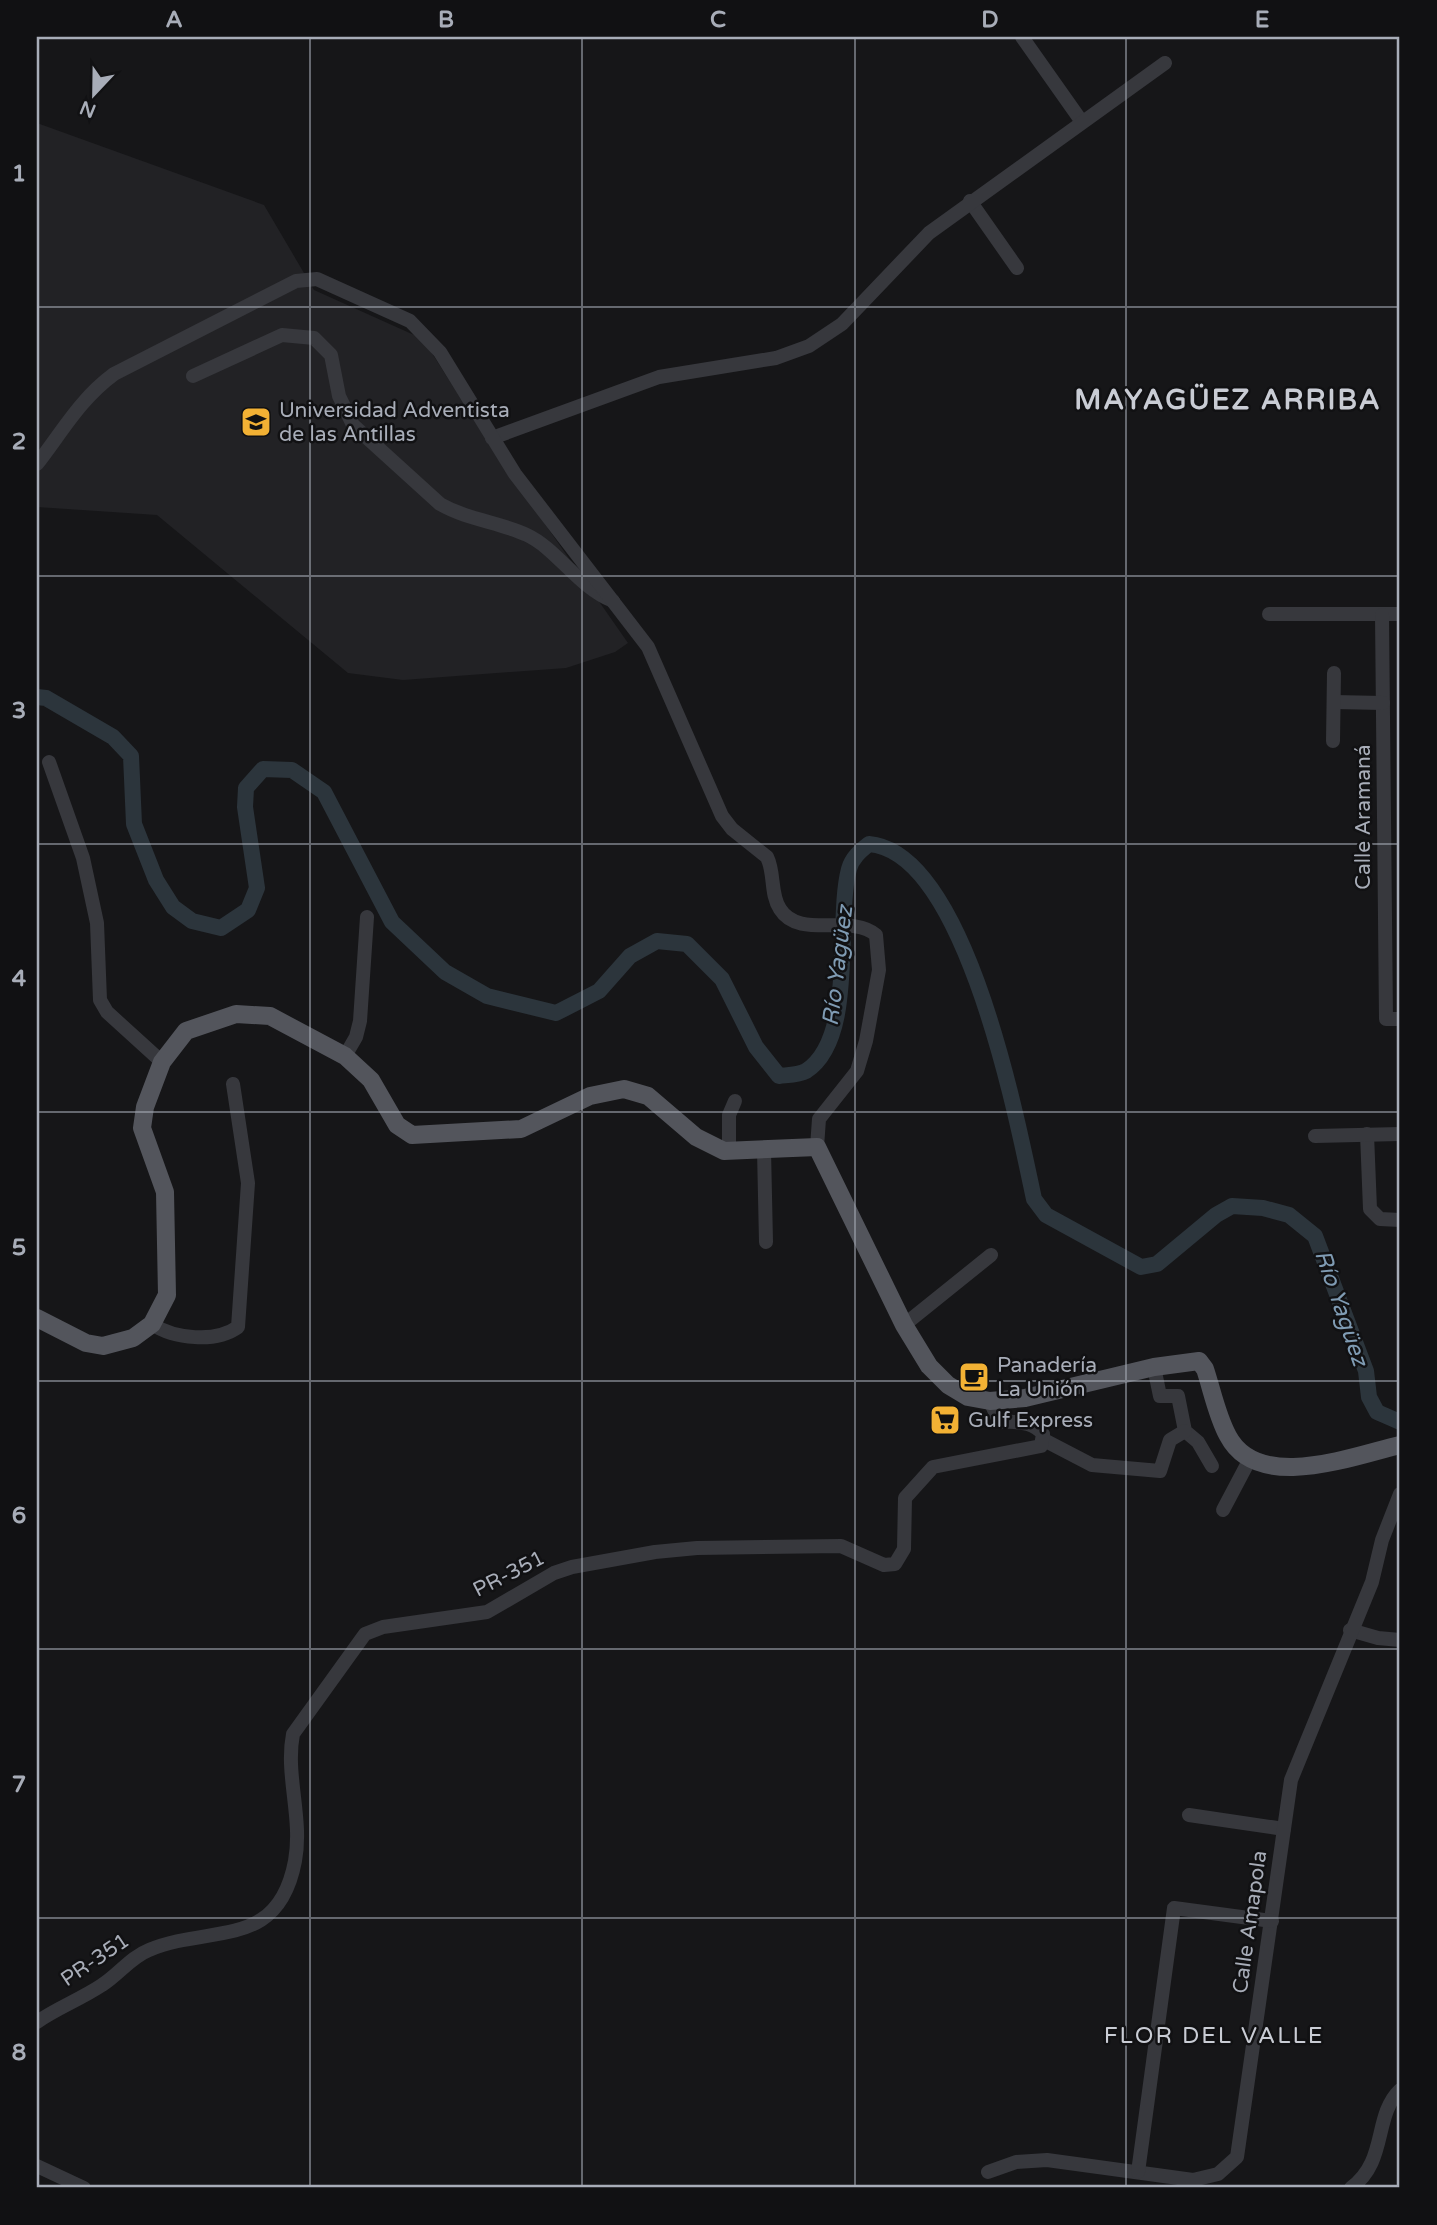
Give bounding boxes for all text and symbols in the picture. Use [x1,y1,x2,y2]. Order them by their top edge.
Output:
text: A [165,6,183,34]
text: B [438,6,454,34]
text: C [710,6,726,34]
text: D [981,6,999,34]
text: E [1255,6,1269,34]
north arrow [60,60,130,130]
text: N [77,96,99,122]
text: 1 [12,160,26,188]
district label: MAYAGÜEZ ARRIBA [1074,383,1382,417]
place label: Universidad Adventista de las Antillas [279,398,510,447]
school or university icon: Universidad Adventista de las Antillas [239,405,273,439]
text: 2 [12,428,26,456]
text: 3 [12,697,26,725]
street label: Calle Aramaná [1351,744,1376,890]
water label: Río Yagüez [817,902,860,1028]
text: 4 [12,965,27,993]
text: 5 [12,1234,26,1262]
water label: Río Yagüez [1308,1246,1375,1372]
place label: Panadería La Unión [997,1353,1097,1402]
cafe icon: Panadería La Unión [957,1360,991,1394]
supermarket icon: Gulf Express [928,1403,962,1437]
place label: Gulf Express [968,1408,1093,1433]
text: 6 [12,1502,26,1530]
street label: PR-351 [469,1545,549,1603]
text: 7 [12,1771,26,1799]
street label: Calle Amapola [1228,1849,1272,1995]
street label: PR-351 [56,1928,134,1992]
district label: FLOR DEL VALLE [1104,2022,1324,2050]
text: 8 [12,2039,26,2067]

